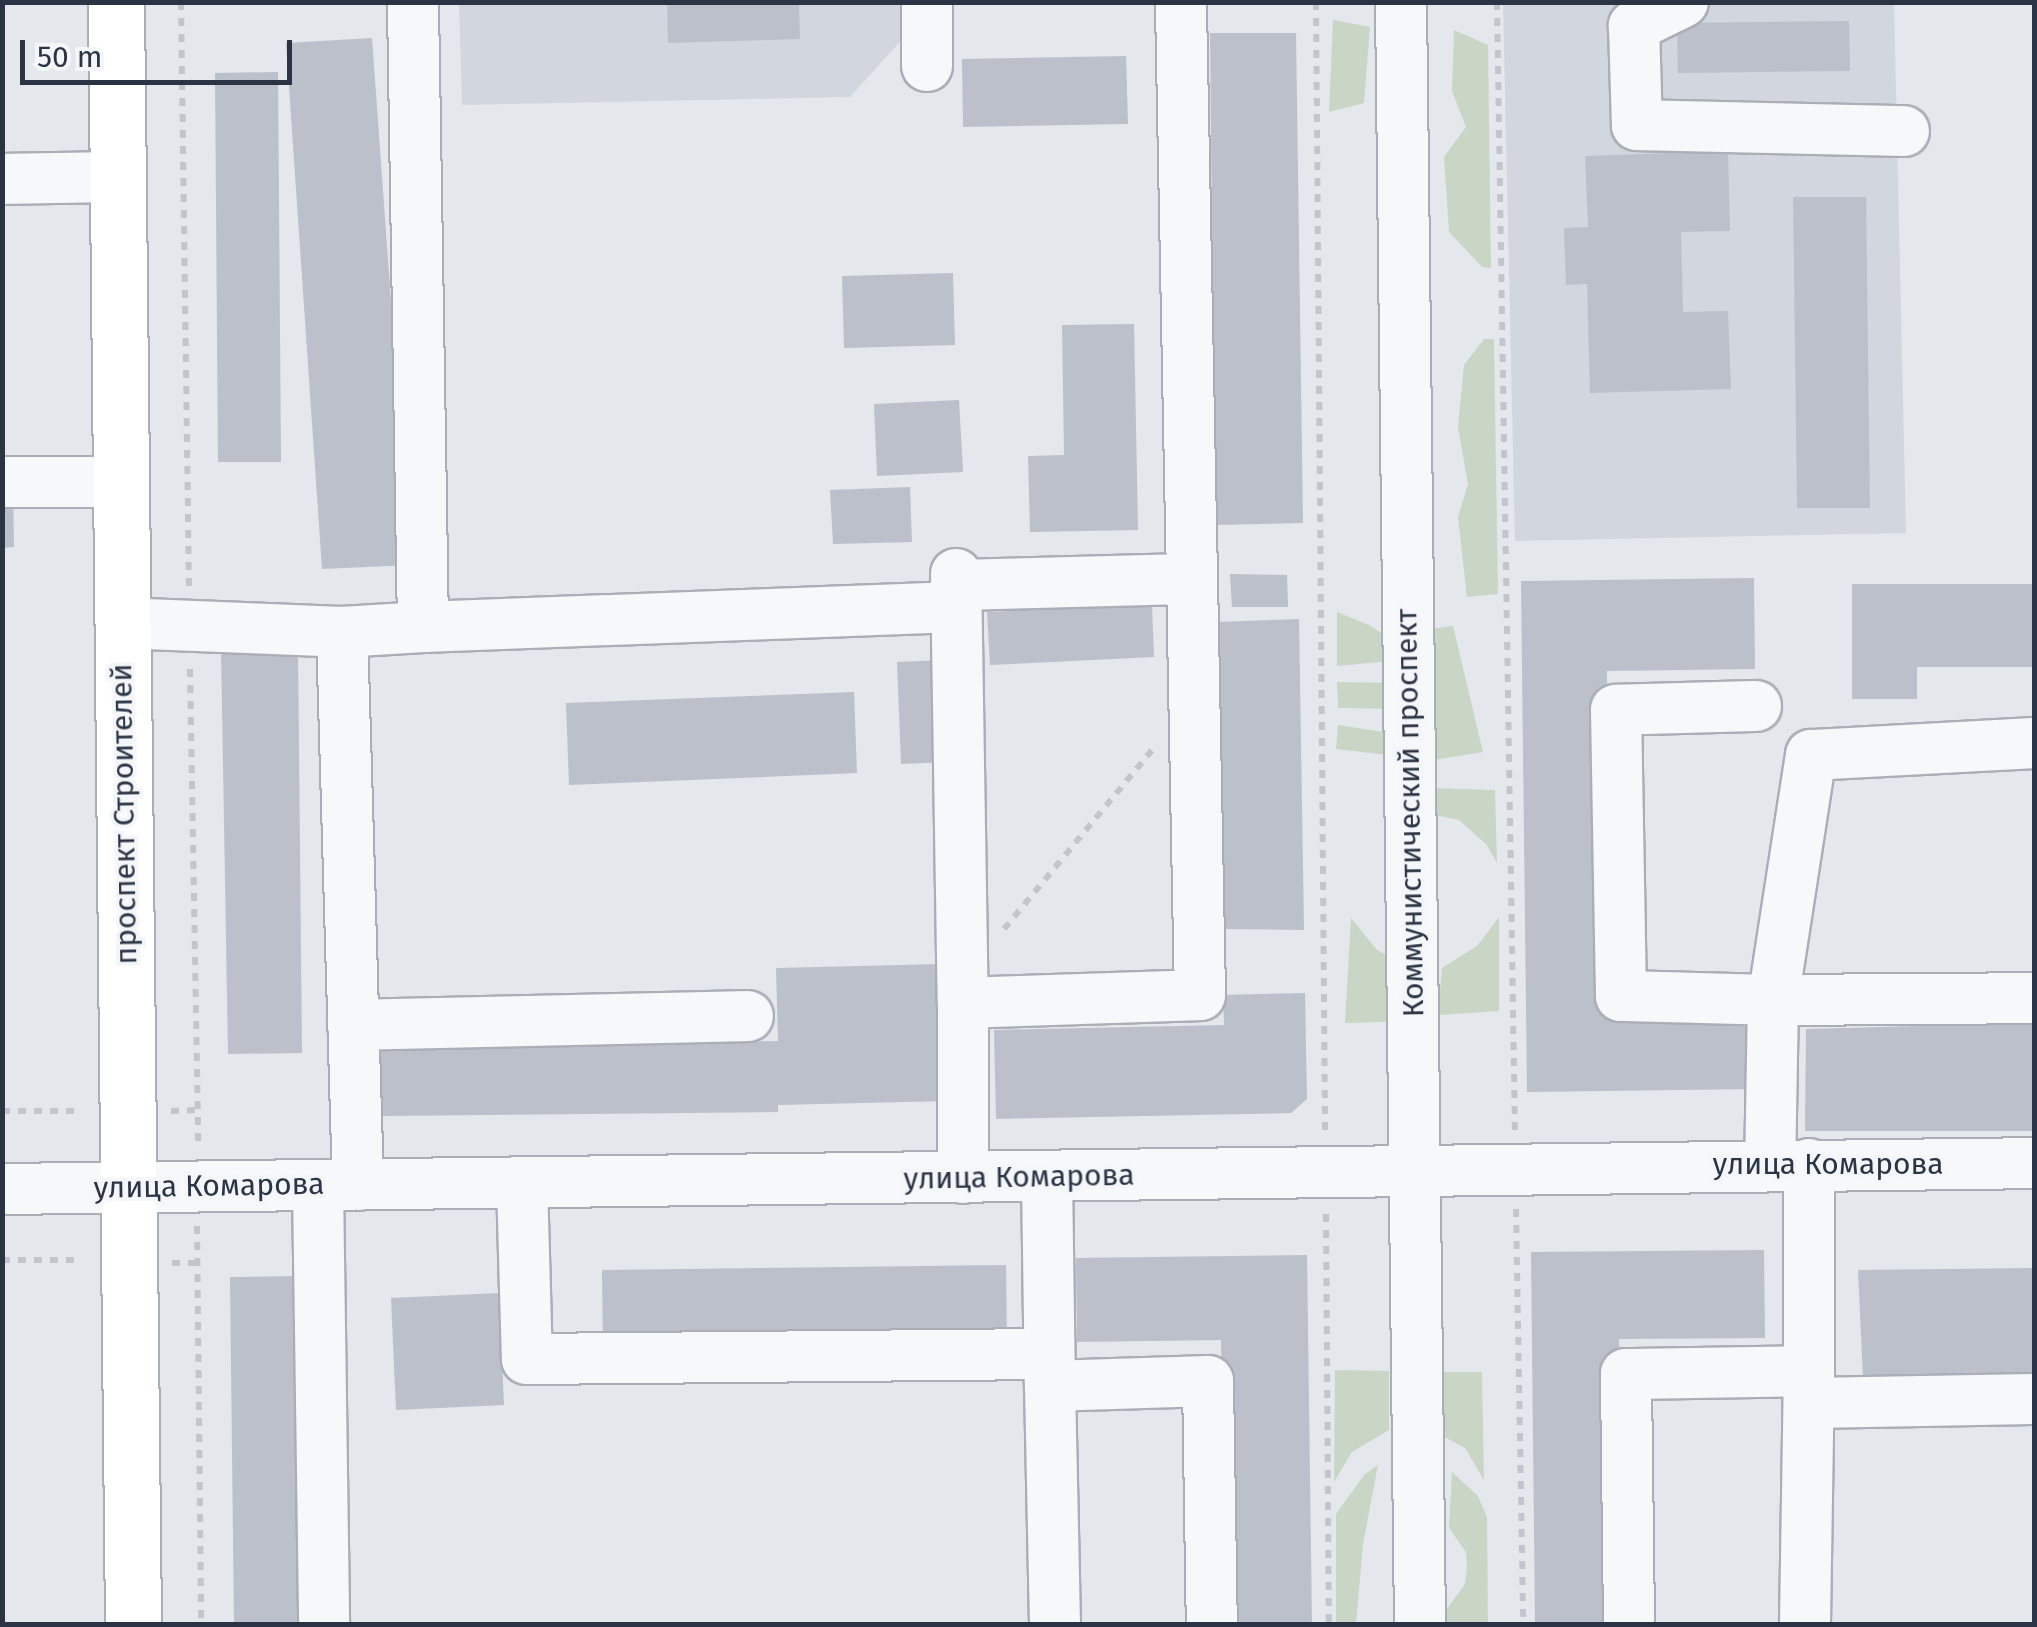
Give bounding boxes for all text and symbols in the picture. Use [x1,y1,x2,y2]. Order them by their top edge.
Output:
scale bar [25,20,298,82]
text: 50 m [37,39,102,75]
street label: Коммунистический проспект [1388,608,1432,1018]
street label: проспект Строителей [103,663,145,965]
street label: улица Комарова [1712,1146,1944,1182]
street label: улица Комарова [903,1157,1135,1197]
street label: улица Комарова [93,1166,325,1206]

